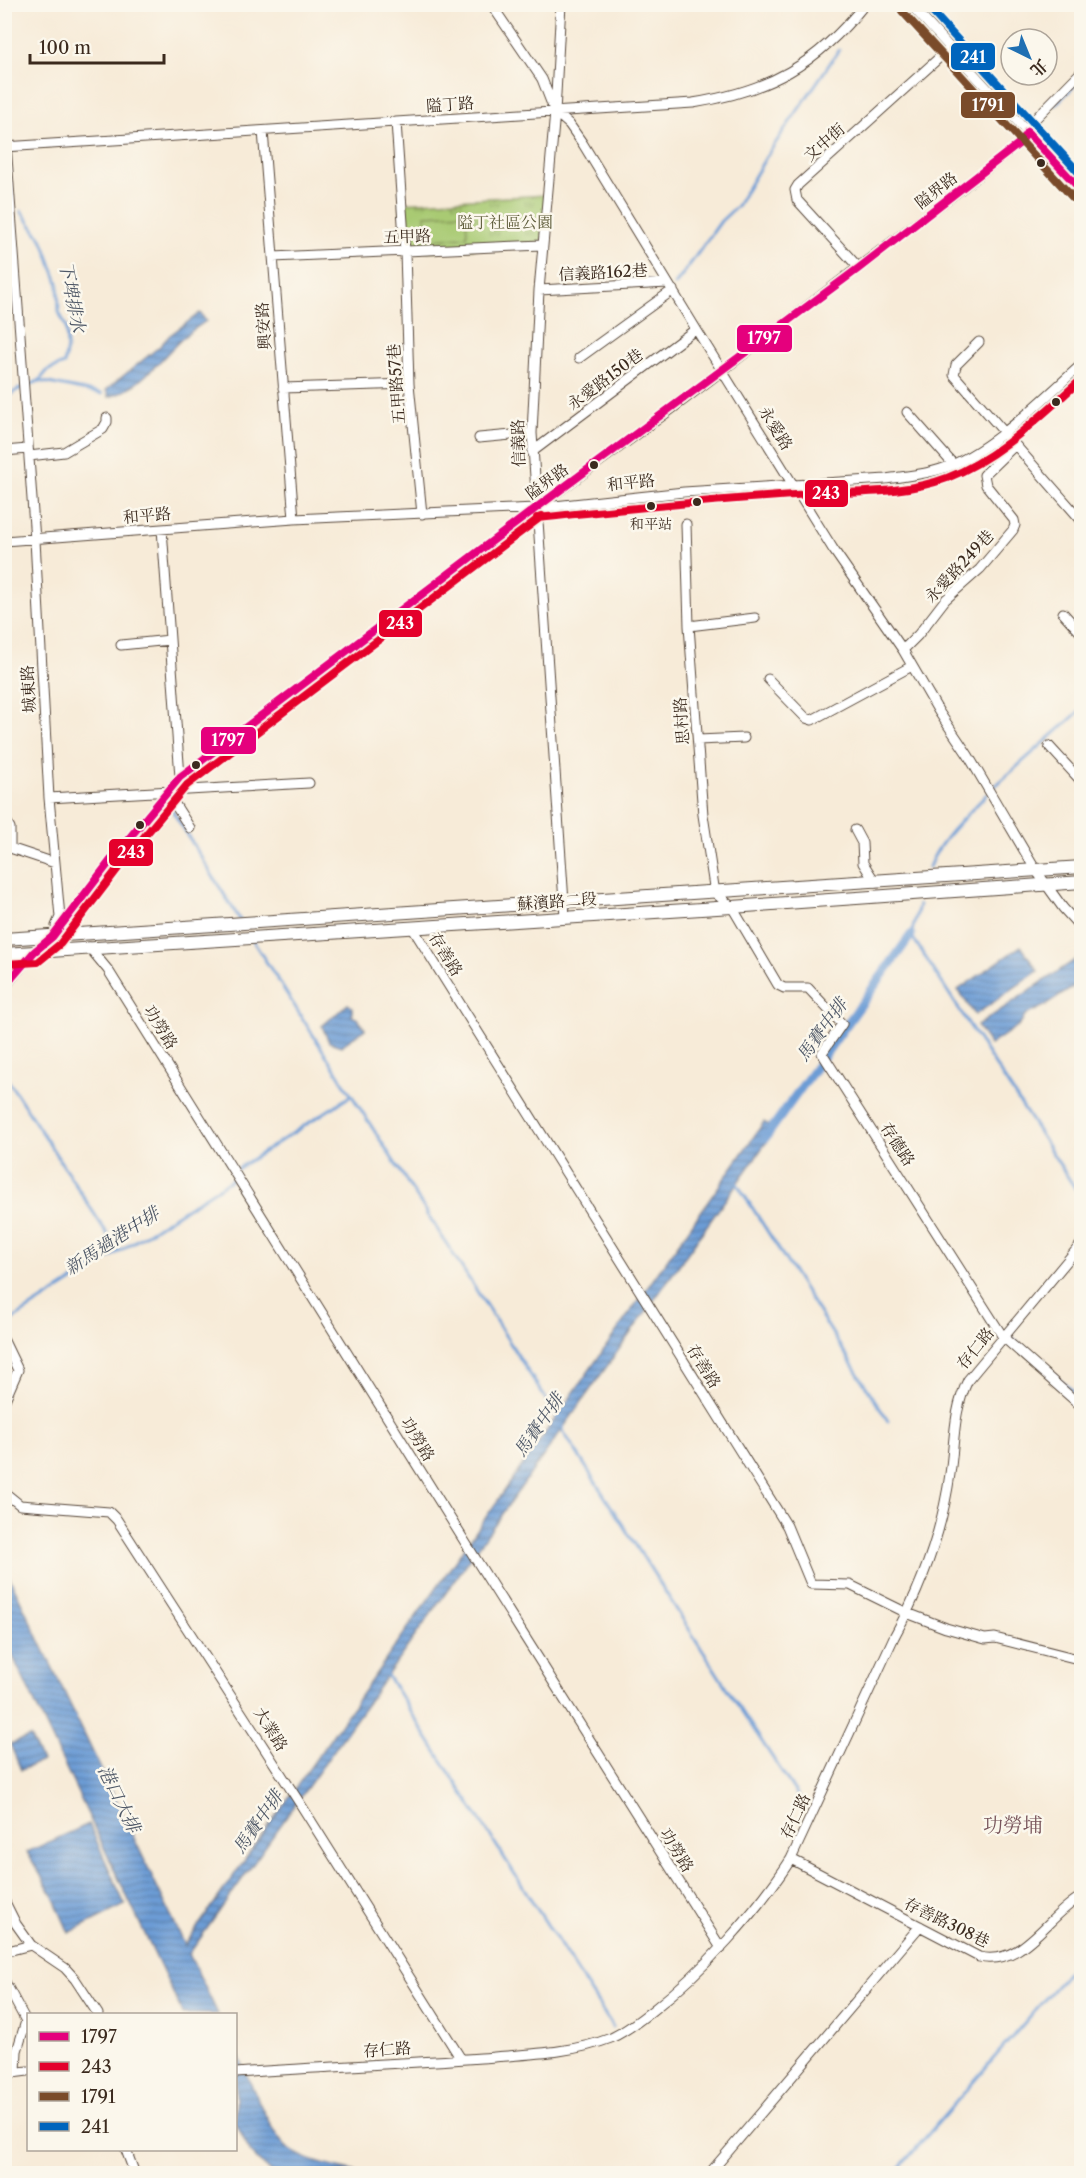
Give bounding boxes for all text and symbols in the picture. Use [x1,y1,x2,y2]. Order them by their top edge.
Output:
scale bar [30,27,164,65]
north arrow [999,27,1059,87]
text: 100 m [39,37,91,59]
line badge: 241 [950,42,996,71]
text: 241 [960,47,987,67]
text: 北 [1027,55,1052,81]
line badge: 1791 [960,91,1016,119]
street label: 隘丁路 [425,92,475,116]
text: 1791 [972,95,1005,115]
street label: 文中街 [799,119,849,165]
unlabelled marker [1035,157,1047,169]
street label: 隘界路 [911,167,961,213]
park label: 隘丁社區公園 [457,212,553,232]
street label: 五甲路 [383,225,431,247]
water label: 下埤排水 [54,260,90,336]
street label: 信義路162巷 [558,260,648,284]
street label: 興安路 [251,301,275,351]
line badge: 1797 [736,324,793,353]
text: 1797 [747,328,781,348]
street label: 五甲路57巷 [383,343,409,425]
street label: 永愛路150巷 [563,344,647,414]
unlabelled marker [1050,396,1062,408]
street label: 永愛路 [755,402,797,454]
street label: 信義路 [507,419,529,467]
street label: 隘界路 [522,459,572,503]
unlabelled marker [588,459,600,471]
street label: 和平路 [606,470,656,494]
line badge: 243 [804,479,849,508]
text: 243 [812,483,840,503]
unlabelled marker [691,496,703,508]
marker: 和平站 [645,500,657,512]
street label: 和平路 [122,503,172,527]
place label: 和平站 [630,515,672,533]
street label: 永愛路249巷 [920,526,998,606]
line badge: 243 [378,609,423,638]
text: 243 [386,613,414,633]
street label: 城東路 [17,665,39,713]
street label: 思村路 [669,696,693,746]
line badge: 1797 [200,726,257,755]
text: 1797 [211,730,245,750]
unlabelled marker [190,759,202,771]
unlabelled marker [134,819,146,831]
line badge: 243 [108,838,154,867]
text: 243 [117,842,145,862]
street label: 蘇濱路二段 [516,888,598,914]
street label: 存善路 [425,928,467,980]
water label: 馬賽中排 [792,992,854,1066]
street label: 功勞路 [140,1001,182,1053]
street label: 存德路 [877,1118,919,1170]
water label: 新馬過港中排 [61,1201,166,1280]
street label: 存仁路 [952,1323,998,1373]
street label: 存善路 [683,1340,725,1392]
water label: 馬賽中排 [509,1387,570,1461]
street label: 功勞路 [397,1413,439,1465]
street label: 大業路 [250,1703,292,1755]
water label: 港口大排 [93,1762,146,1839]
water label: 馬賽中排 [228,1784,289,1858]
street label: 存仁路 [776,1790,814,1842]
district label: 功勞埔 [983,1813,1043,1837]
street label: 功勞路 [656,1824,698,1876]
street label: 存善路308巷 [901,1893,993,1951]
legend [27,2013,237,2151]
text: 1797 [81,2026,117,2048]
street label: 存仁路 [362,2037,412,2061]
text: 243 [81,2056,112,2078]
text: 1791 [81,2086,116,2108]
text: 241 [81,2116,110,2138]

